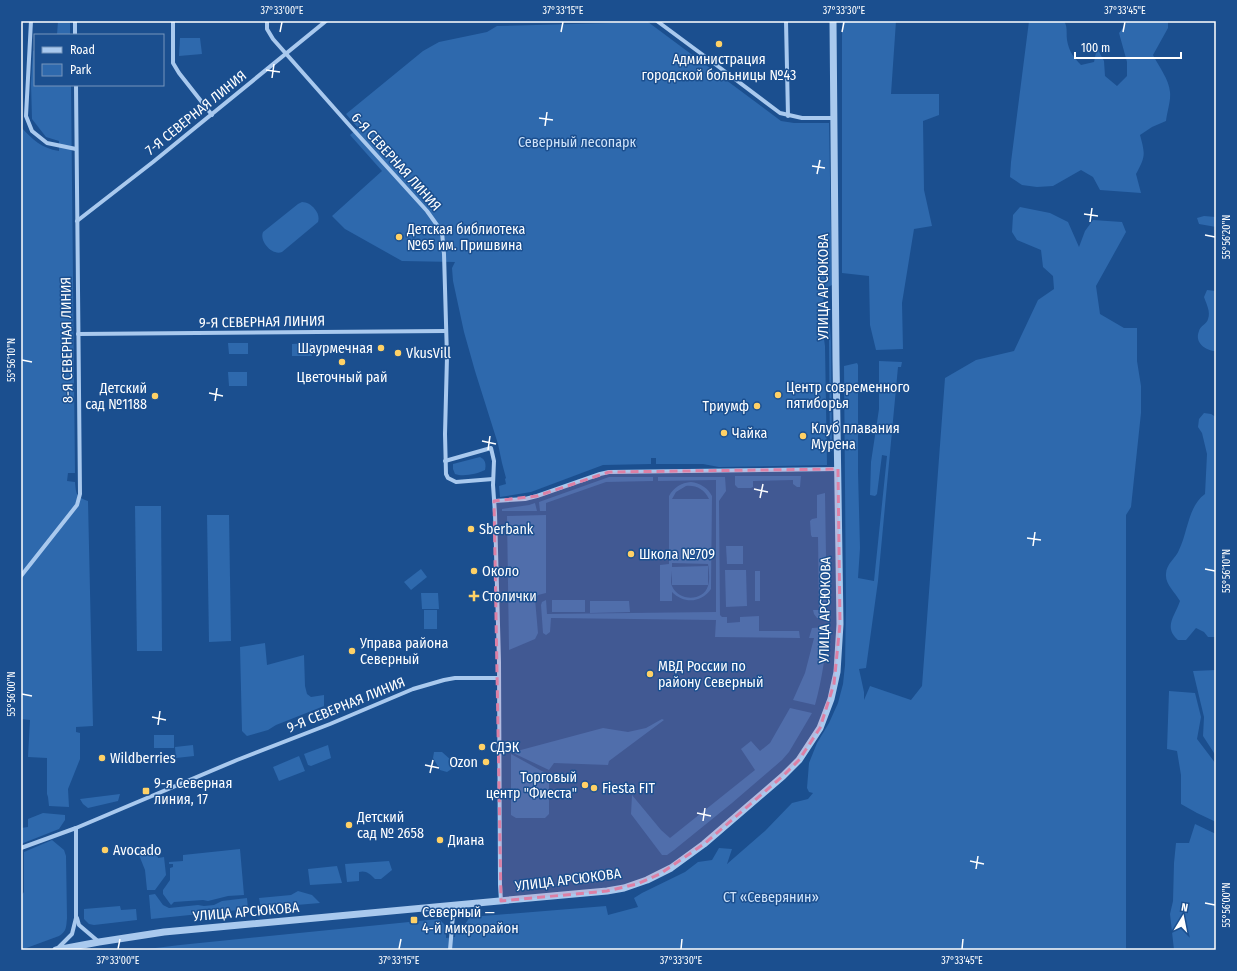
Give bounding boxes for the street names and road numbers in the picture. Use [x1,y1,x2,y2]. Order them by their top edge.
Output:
street label: 7-Я СЕВЕРНАЯ ЛИНИЯ [142,67,250,159]
street label: 6-Я СЕВЕРНАЯ ЛИНИЯ [347,109,445,215]
street label: УЛИЦА АРСЮКОВА [815,233,832,341]
street label: 8-Я СЕВЕРНАЯ ЛИНИЯ [57,277,77,403]
street label: 9-Я СЕВЕРНАЯ ЛИНИЯ [199,312,325,332]
street label: УЛИЦА АРСЮКОВА [816,556,834,664]
street label: 9-Я СЕВЕРНАЯ ЛИНИЯ [284,673,408,737]
street label: УЛИЦА АРСЮКОВА [513,865,623,895]
street label: УЛИЦА АРСЮКОВА [191,899,300,925]

